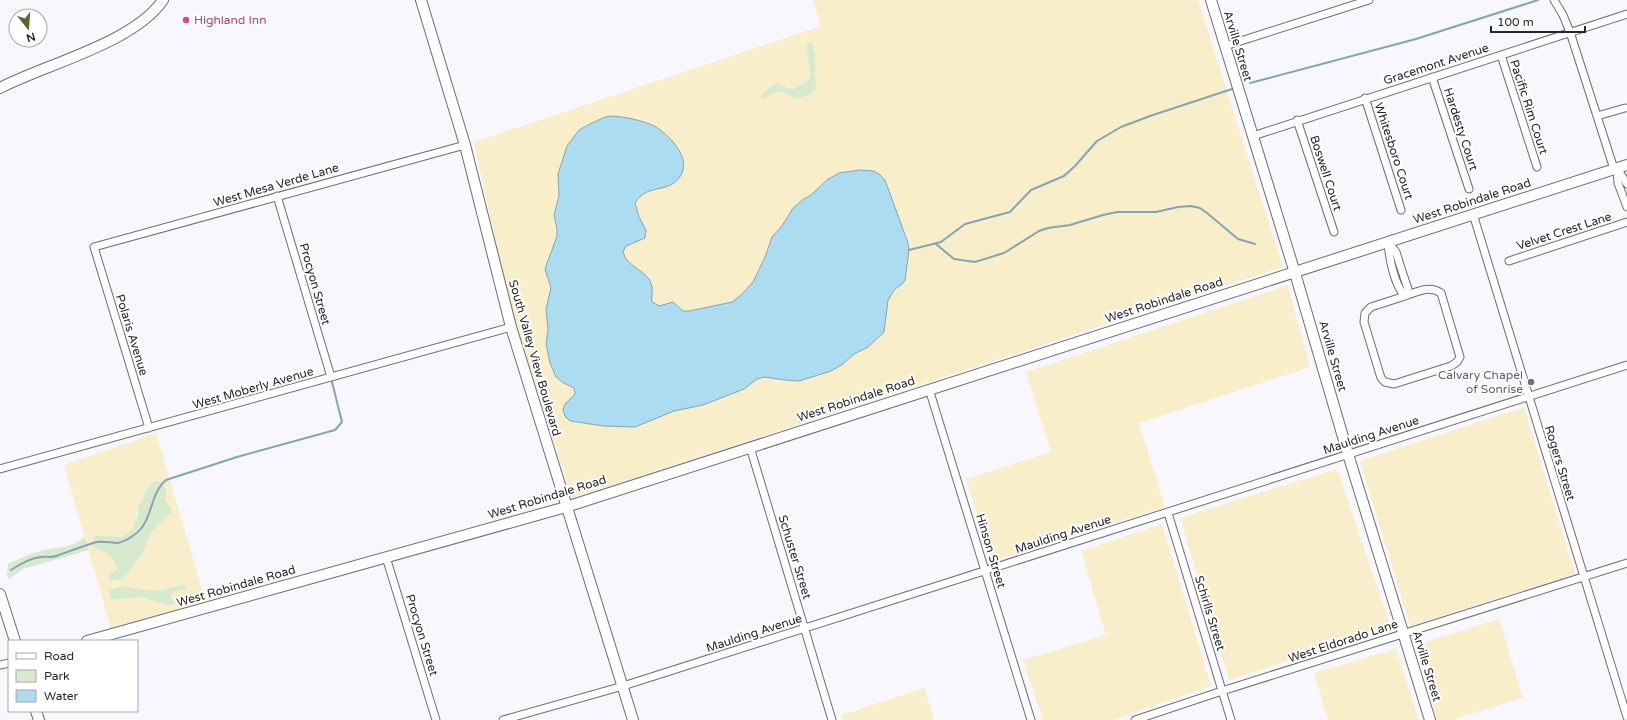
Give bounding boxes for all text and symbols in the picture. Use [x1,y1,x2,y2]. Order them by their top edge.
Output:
north arrow [8,8,48,48]
scale bar [1491,8,1585,34]
street label: Arville Street [1221,9,1255,83]
place label: Highland Inn [194,13,266,27]
marker: Highland Inn [181,15,191,25]
text: 100 m [1497,15,1534,29]
text: N [25,30,37,45]
street label: Gracemont Avenue [1382,40,1491,88]
street label: Pacific Rim Court [1507,58,1551,156]
street label: Hardesty Court [1441,86,1481,173]
street label: Whitesboro Court [1372,101,1416,202]
street label: Boswell Court [1307,134,1345,213]
street label: West Mesa Verde Lane [212,160,340,210]
street label: West Robindale Road [1411,175,1533,227]
street label: Velvet Crest Lane [1515,209,1613,253]
street label: Procyon Street [297,241,333,327]
street label: West Robindale Road [1103,274,1225,326]
street label: South Valley View Boulevard [506,278,564,438]
street label: Polaris Avenue [113,293,151,378]
street label: Arville Street [1316,319,1350,393]
street label: West Moberly Avenue [191,364,315,412]
place label: Calvary Chapel of Sonrise [1438,368,1523,396]
street label: West Robindale Road [795,373,917,425]
marker: Calvary Chapel of Sonrise [1526,377,1536,387]
street label: Maulding Avenue [1321,413,1421,457]
street label: Rogers Street [1542,424,1578,503]
street label: West Robindale Road [486,472,608,522]
street label: Hinson Street [973,512,1009,590]
street label: Maulding Avenue [1013,512,1113,556]
street label: Schuster Street [776,513,815,601]
street label: West Robindale Road [175,562,297,610]
street label: Schirlls Street [1192,574,1228,653]
street label: Procyon Street [403,593,441,678]
street label: Maulding Avenue [704,611,804,655]
street label: West Eldorado Lane [1286,617,1400,665]
street label: Arville Street [1410,629,1444,703]
legend [8,640,138,712]
text: Road [44,649,74,663]
text: Park [44,669,70,683]
text: Water [44,689,79,703]

